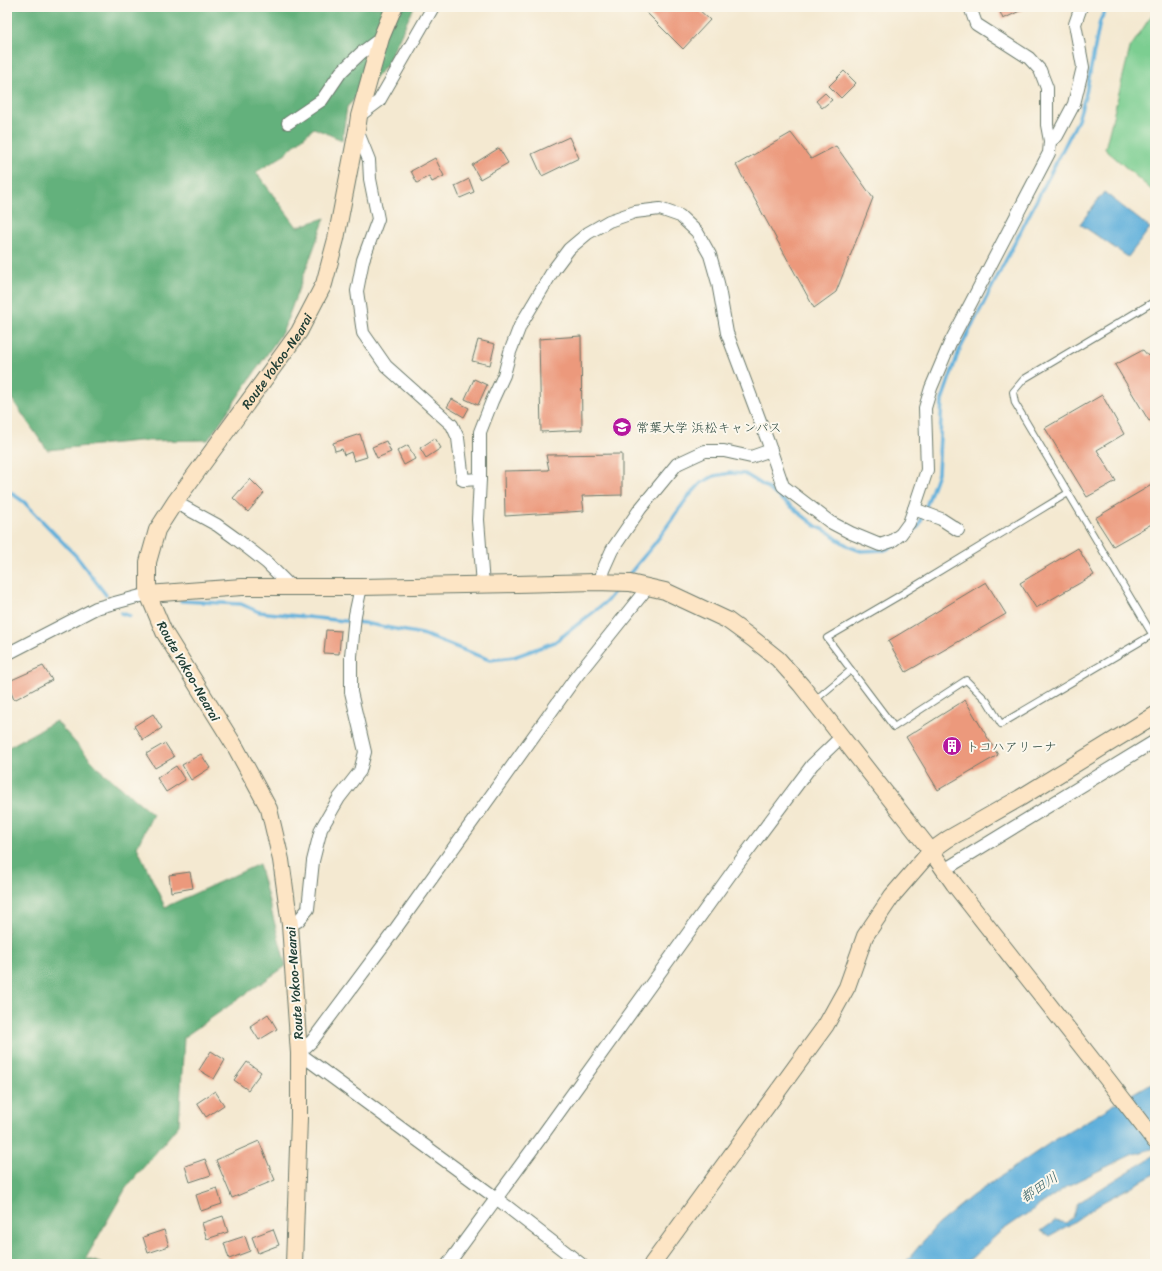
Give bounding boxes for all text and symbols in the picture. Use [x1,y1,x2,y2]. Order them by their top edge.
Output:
street label: Route Yokoo-Nearai [235,309,319,414]
school or university icon: 常葉大学 浜松キャンパス [611,416,633,438]
place label: 常葉大学 浜松キャンパス [636,416,782,439]
street label: Route Yokoo-Nearai [150,617,227,726]
building icon: トコハアリーナ [941,735,963,757]
place label: トコハアリーナ [966,735,1057,758]
street label: Route Yokoo-Nearai [279,925,310,1040]
water label: 都田川 [1015,1165,1064,1210]

